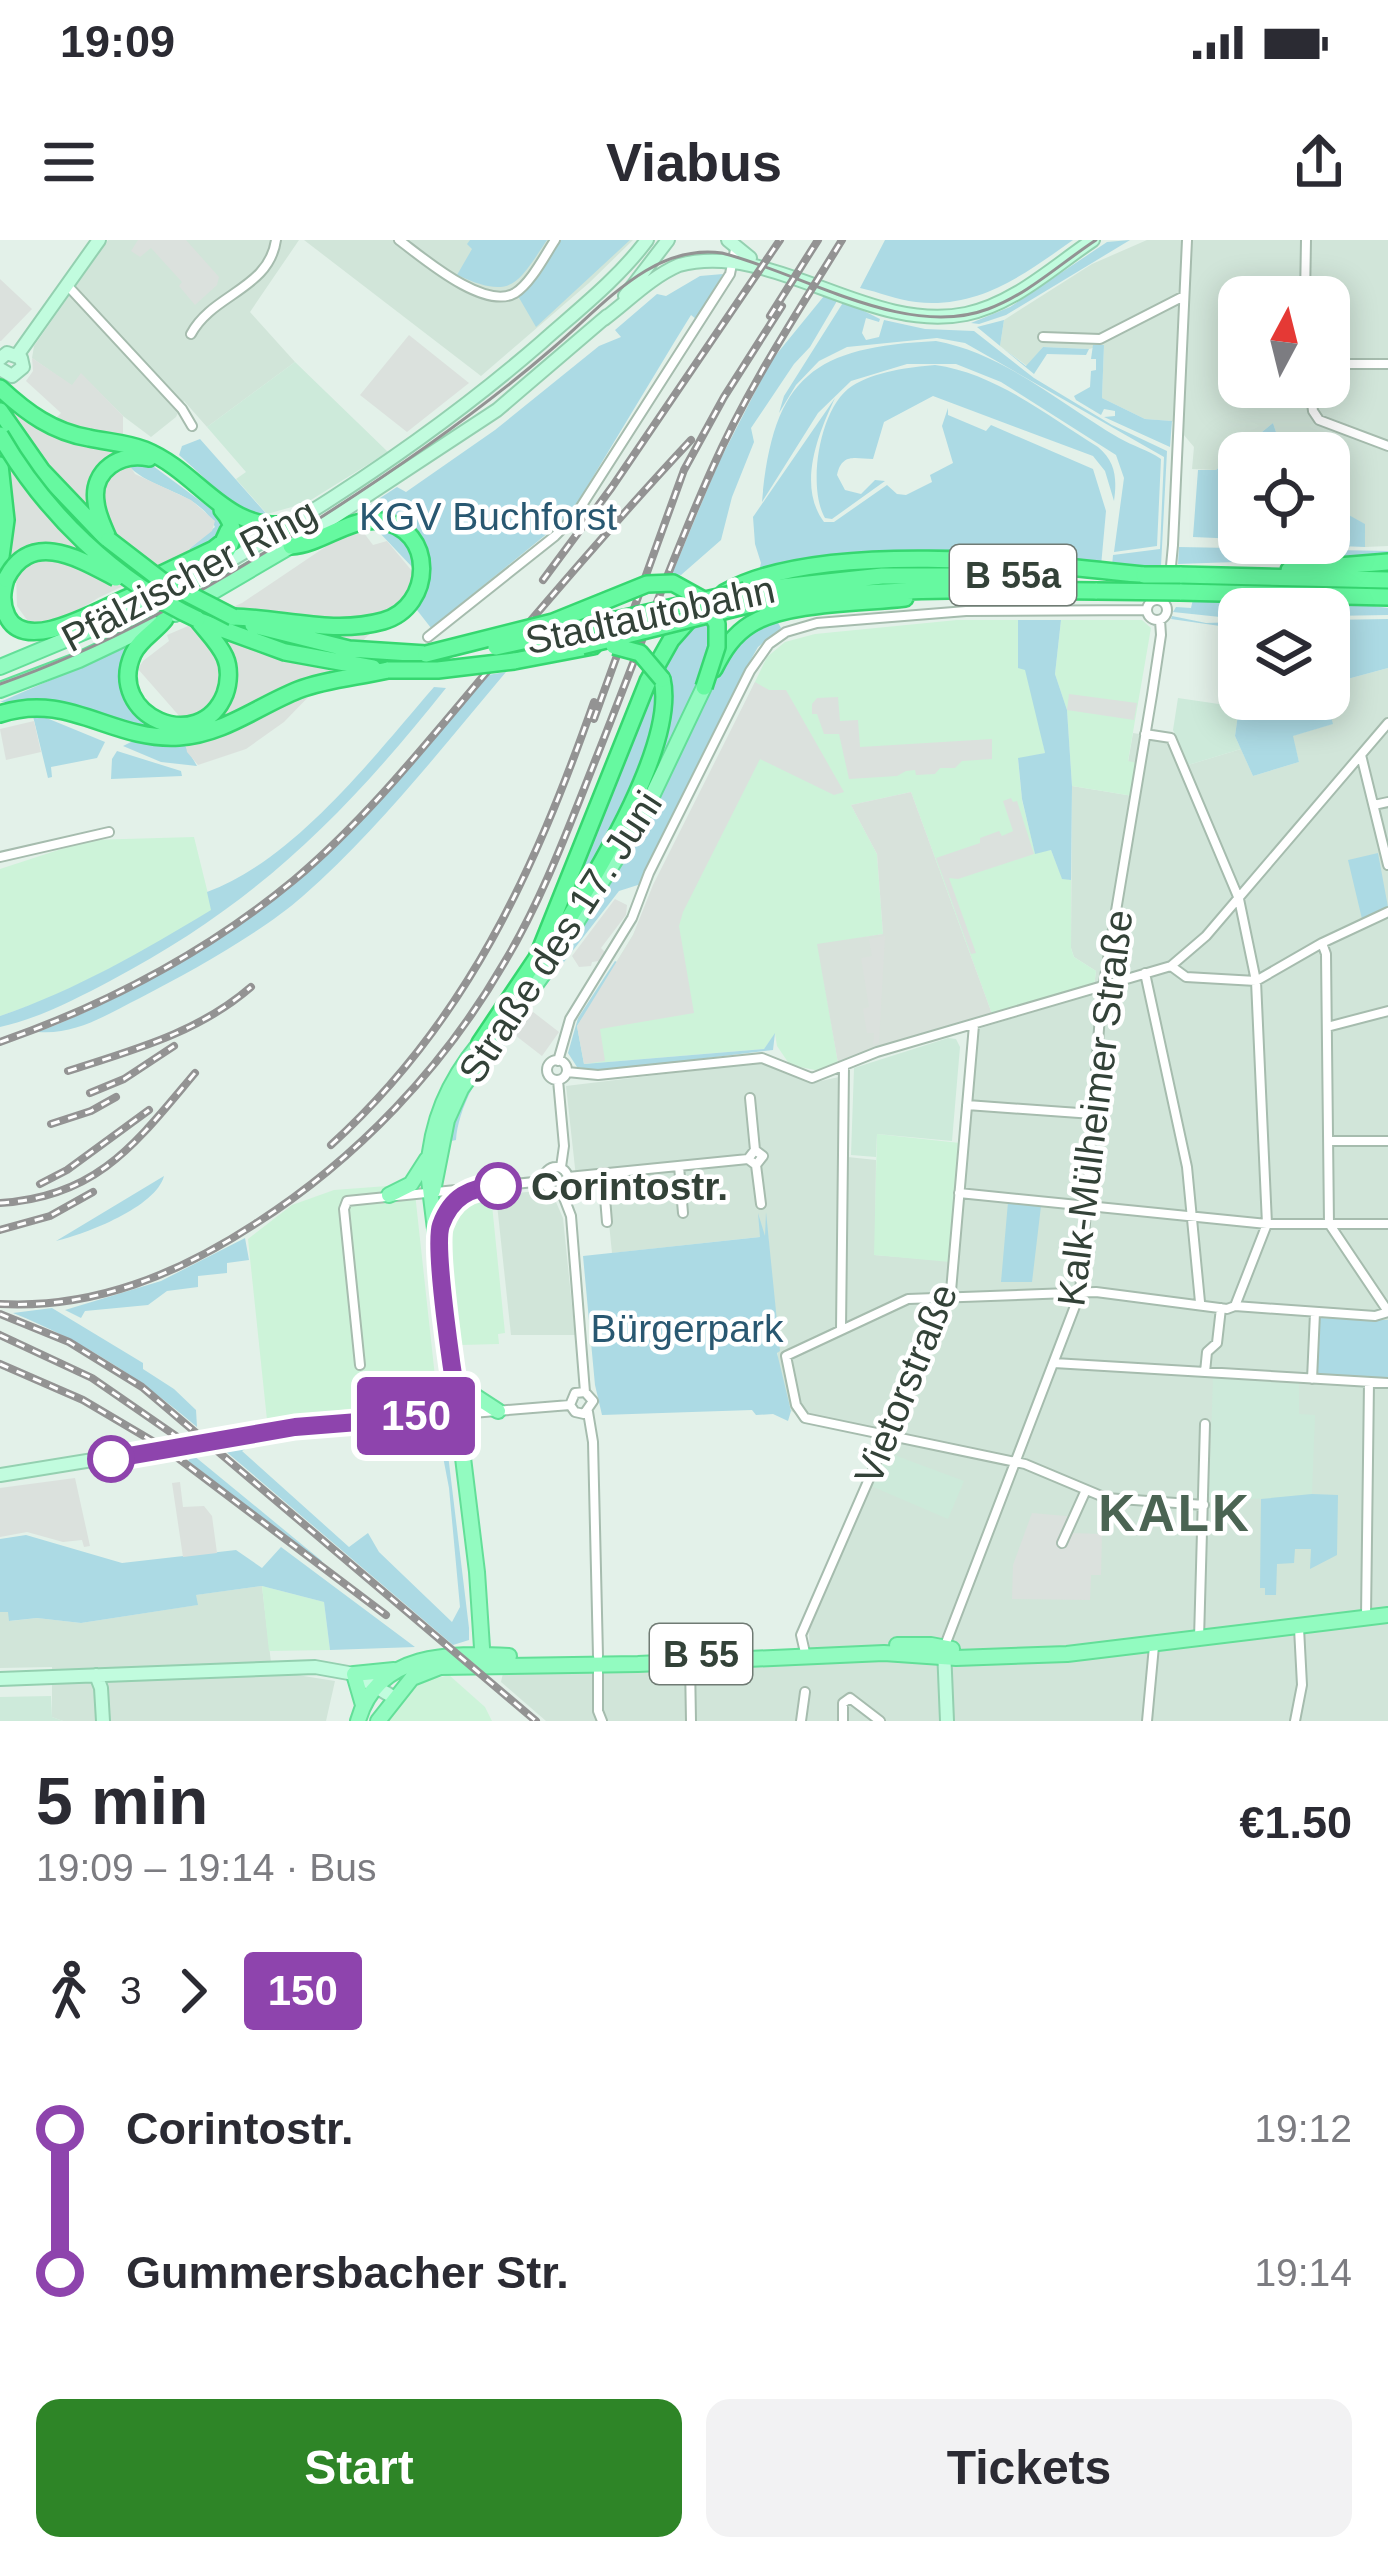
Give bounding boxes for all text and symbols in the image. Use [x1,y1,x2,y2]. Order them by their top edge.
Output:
text: 19:09 [60,16,175,67]
icon: menu [36,129,102,195]
icon: share [1286,129,1352,195]
text: Viabus [606,132,782,192]
north arrow [1218,276,1350,408]
map controls [1218,276,1350,720]
button: locate [1218,432,1350,564]
street label: Pfälzischer Ring [55,490,323,660]
park label: KGV Buchforst [359,495,617,538]
road number: B 55a [950,545,1076,605]
street label: Stadtautobahn [521,568,779,662]
button: layers [1218,588,1350,720]
street label: Straße des 17. Juni [450,783,670,1091]
street label: Kalk-Mülheimer Straße [1049,907,1141,1309]
marker: Corintostr. [476,1164,520,1208]
place label: Corintostr. [531,1165,728,1208]
street label: Vietorstraße [846,1278,966,1490]
park label: Bürgerpark [591,1307,784,1350]
line badge: 150 [347,1377,485,1455]
text: 150 [381,1392,451,1439]
unlabelled marker [89,1437,133,1481]
district label: KALK [1098,1485,1252,1542]
road number: B 55 [650,1624,752,1684]
text: 5 min [36,1764,208,1838]
text: €1.50 [1239,1797,1352,1848]
text: 19:09 – 19:14 · Bus [36,1846,376,1889]
icon: walk [36,1958,102,2024]
icon: forward [160,1958,226,2024]
text: 150 [268,1967,338,2014]
text: 3 [120,1969,142,2012]
text: Corintostr. [126,2103,354,2154]
text: 19:12 [1254,2107,1352,2150]
text: Gummersbacher Str. [126,2247,569,2298]
text: 19:14 [1254,2251,1352,2294]
button: Start [36,2399,682,2537]
button: Tickets [706,2399,1352,2537]

